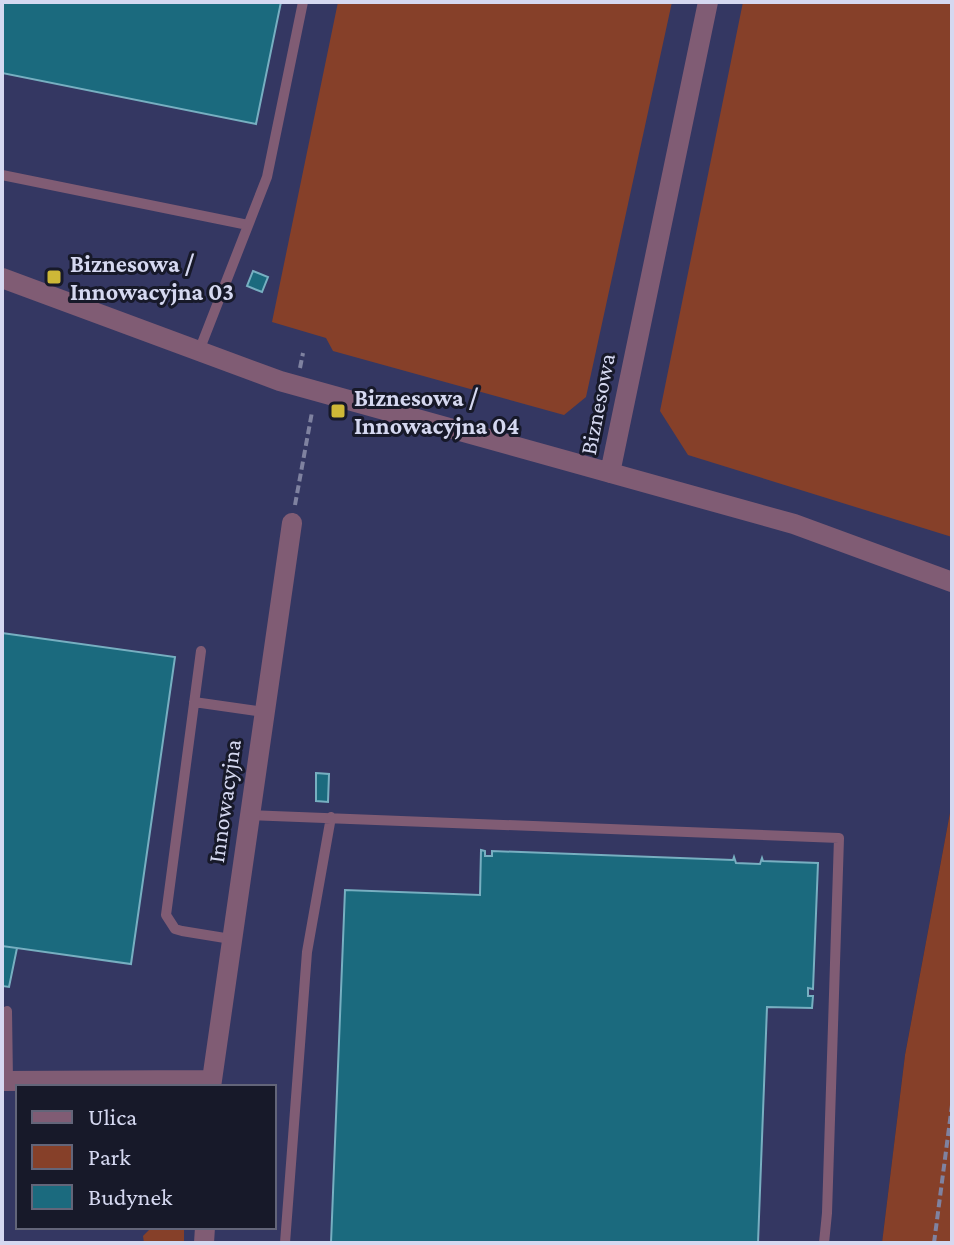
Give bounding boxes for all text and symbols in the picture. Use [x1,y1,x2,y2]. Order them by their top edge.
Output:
place label: Biznesowa / Innowacyjna 03 [70,250,234,306]
marker: Biznesowa / Innowacyjna 03 [45,268,63,286]
street label: Biznesowa [574,351,620,457]
place label: Biznesowa / Innowacyjna 04 [354,384,519,440]
marker: Biznesowa / Innowacyjna 04 [329,402,347,420]
street label: Innowacyjna [202,737,246,865]
legend [16,1085,276,1229]
text: Ulica [88,1103,137,1130]
text: Park [88,1143,131,1170]
text: Budynek [88,1183,173,1210]

